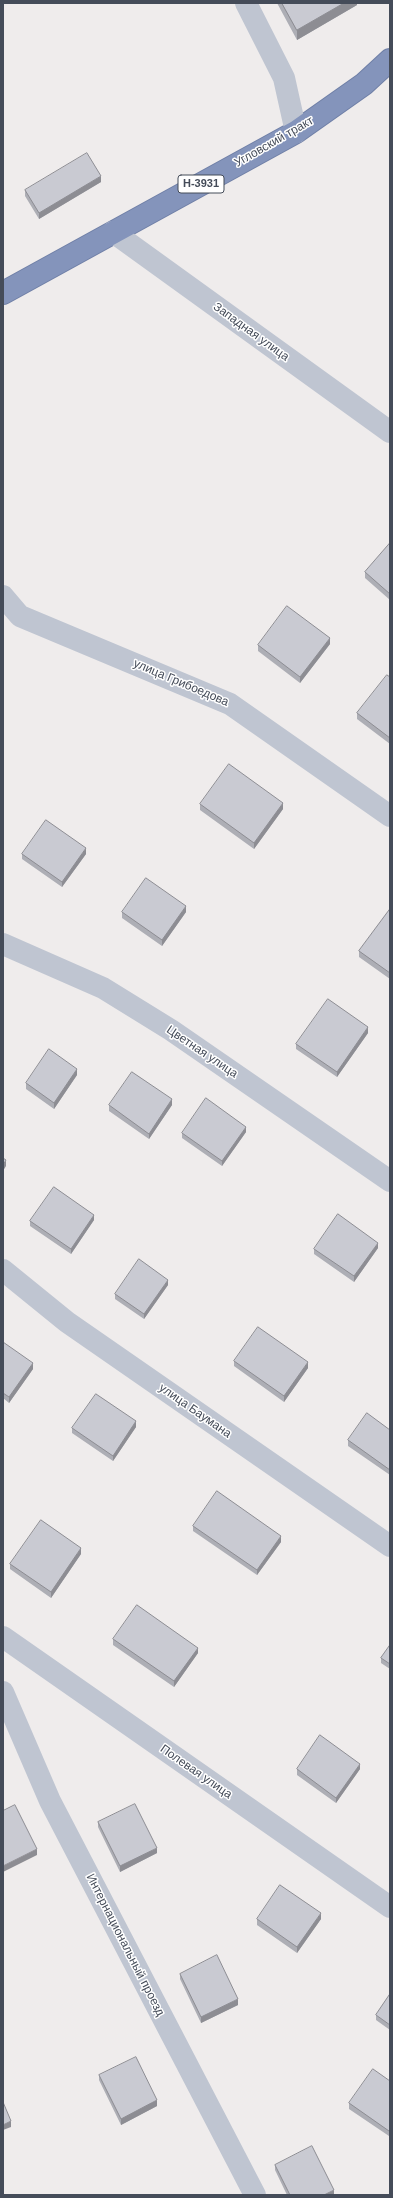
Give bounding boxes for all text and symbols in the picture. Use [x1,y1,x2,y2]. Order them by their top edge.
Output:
street label: Угловский тракт [232,114,316,170]
road number: Н-3931 [178,175,224,193]
street label: Западная улица [210,300,292,364]
street label: улица Грибоедова [131,656,231,710]
street label: Цветная улица [164,1023,240,1081]
street label: улица Баумана [156,1381,234,1441]
street label: Полевая улица [157,1742,235,1802]
street label: Интернациональный проезд [83,1871,167,2019]

